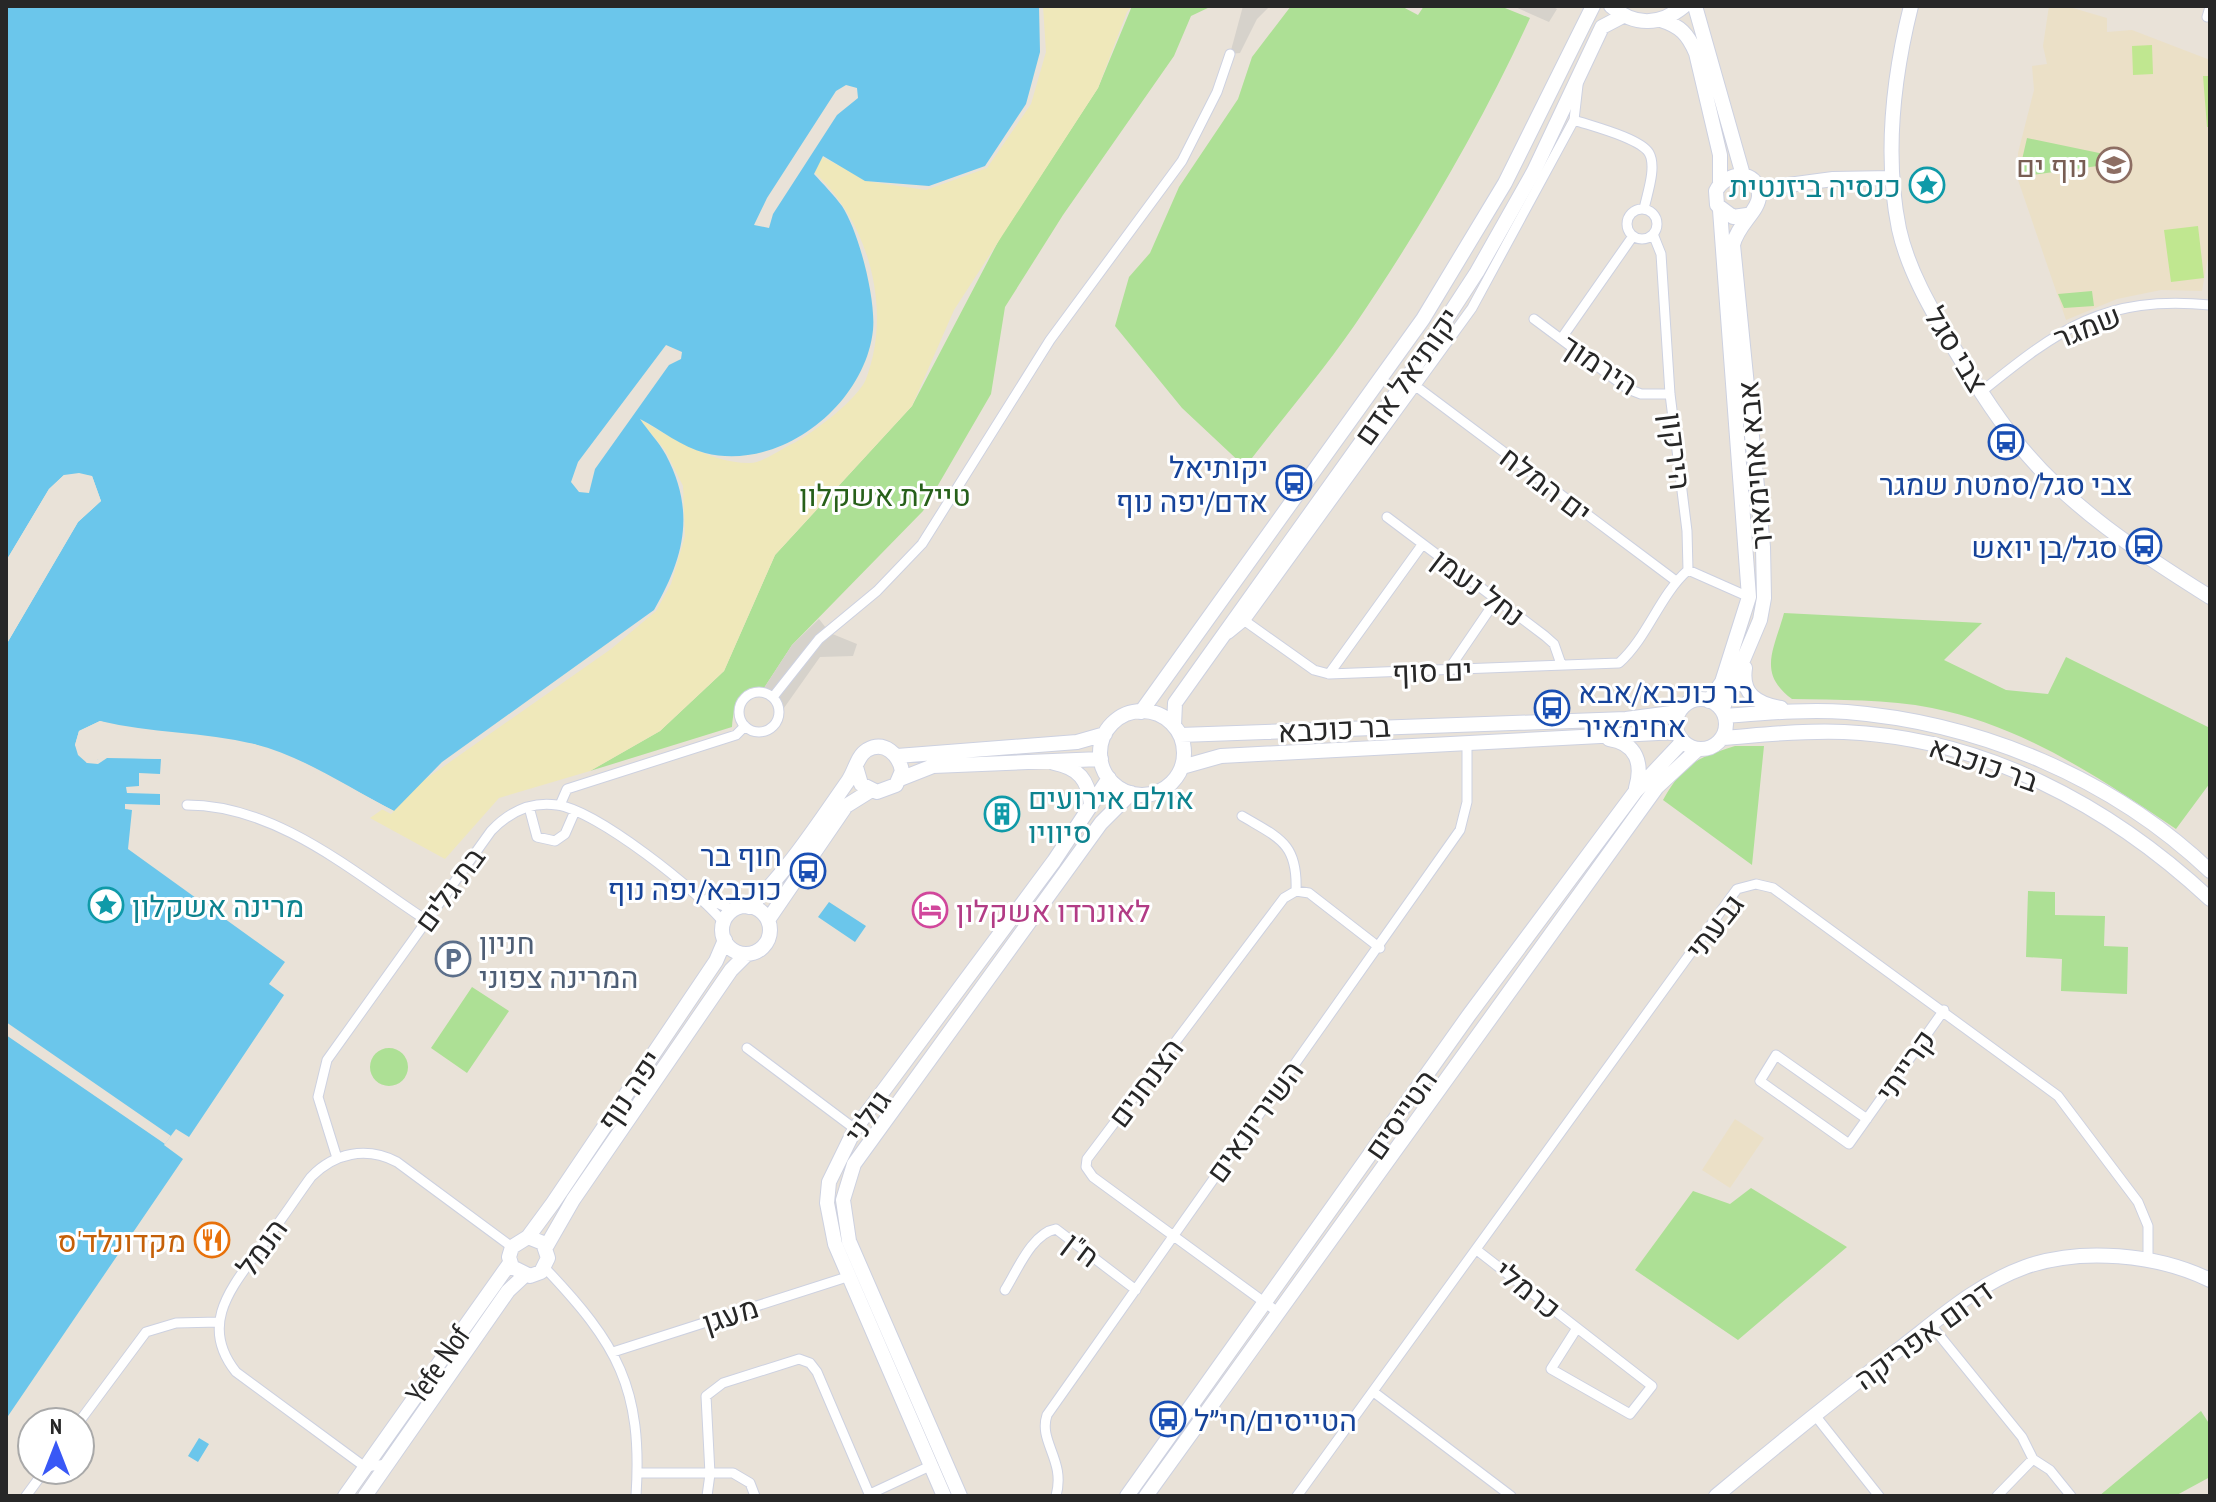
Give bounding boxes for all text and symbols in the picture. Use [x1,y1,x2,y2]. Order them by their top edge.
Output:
place label: נוף ים [2016,146,2088,185]
school or university icon: נוף ים [2095,146,2133,184]
place label: כנסיה ביזנטית [1729,166,1901,205]
place icon: כנסיה ביזנטית [1908,166,1946,204]
street label: שמגר [2048,295,2126,357]
street label: צבי סגל [1916,299,1998,399]
street label: יקותיאל אדם [1344,300,1468,452]
street label: הירמוך [1554,325,1646,403]
street label: אבא אחימאיר [1727,379,1781,551]
street label: הירקון [1653,410,1701,492]
bus stop icon: צבי סגל/סמטת שמגר [1987,423,2025,461]
street label: ים המלח [1492,437,1600,531]
place label: יקותיאל אדם/יפה נוף [1116,447,1268,520]
bus stop icon: יקותיאל אדם/יפה נוף [1275,464,1313,502]
place label: צבי סגל/סמטת שמגר [1879,464,2133,503]
park label: טיילת אשקלון [799,475,971,514]
place label: סגל/בן יואש [1971,527,2118,566]
bus stop icon: סגל/בן יואש [2125,527,2163,565]
street label: נחל נעמן [1425,539,1533,635]
street label: ים סוף [1391,649,1473,691]
place label: בר כוכבא/אבא אחימאיר [1578,672,1754,745]
bus stop icon: בר כוכבא/אבא אחימאיר [1533,689,1571,727]
street label: בר כוכבא [1277,706,1392,750]
street label: בר כוכבא [1924,726,2044,800]
place label: אולם אירועים סיוויו [1028,778,1194,851]
building icon: אולם אירועים סיוויו [983,795,1021,833]
place label: חוף בר כוכבא/יפה נוף [608,835,782,908]
street label: בת גלים [405,839,493,939]
bus stop icon: חוף בר כוכבא/יפה נוף [789,852,827,890]
street label: גבעתי [1676,885,1752,967]
place icon: מרינה אשקלון [87,886,125,924]
place label: מרינה אשקלון [132,886,304,925]
hotel icon: לאונרדו אשקלון [911,891,949,929]
place label: לאונרדו אשקלון [956,891,1151,930]
place label: חניון המרינה צפוני [479,923,638,996]
parking icon: חניון המרינה צפוני [434,940,472,978]
street label: קרייתי [1866,1021,1944,1109]
street label: הצנחנים [1099,1029,1191,1135]
street label: יפה נוף [588,1042,670,1138]
street label: השיריונאים [1197,1052,1311,1190]
street label: הטייסים [1355,1061,1445,1167]
street label: גולני [835,1082,899,1150]
street label: הנמל [227,1210,295,1284]
place label: מקדונלד'ס [57,1221,186,1260]
restaurant icon: מקדונלד'ס [193,1221,231,1259]
street label: ח"ן [1056,1223,1108,1275]
street label: כרמלי [1487,1251,1569,1327]
street label: דרום אפריקה [1846,1270,2000,1398]
street label: מעגן [697,1287,763,1341]
street label: Yefe Nof [396,1316,479,1411]
bus stop icon: הטייסים/חי״ל [1149,1400,1187,1438]
place label: הטייסים/חי״ל [1194,1400,1357,1439]
north arrow [16,1406,96,1486]
text: N [50,1412,62,1440]

